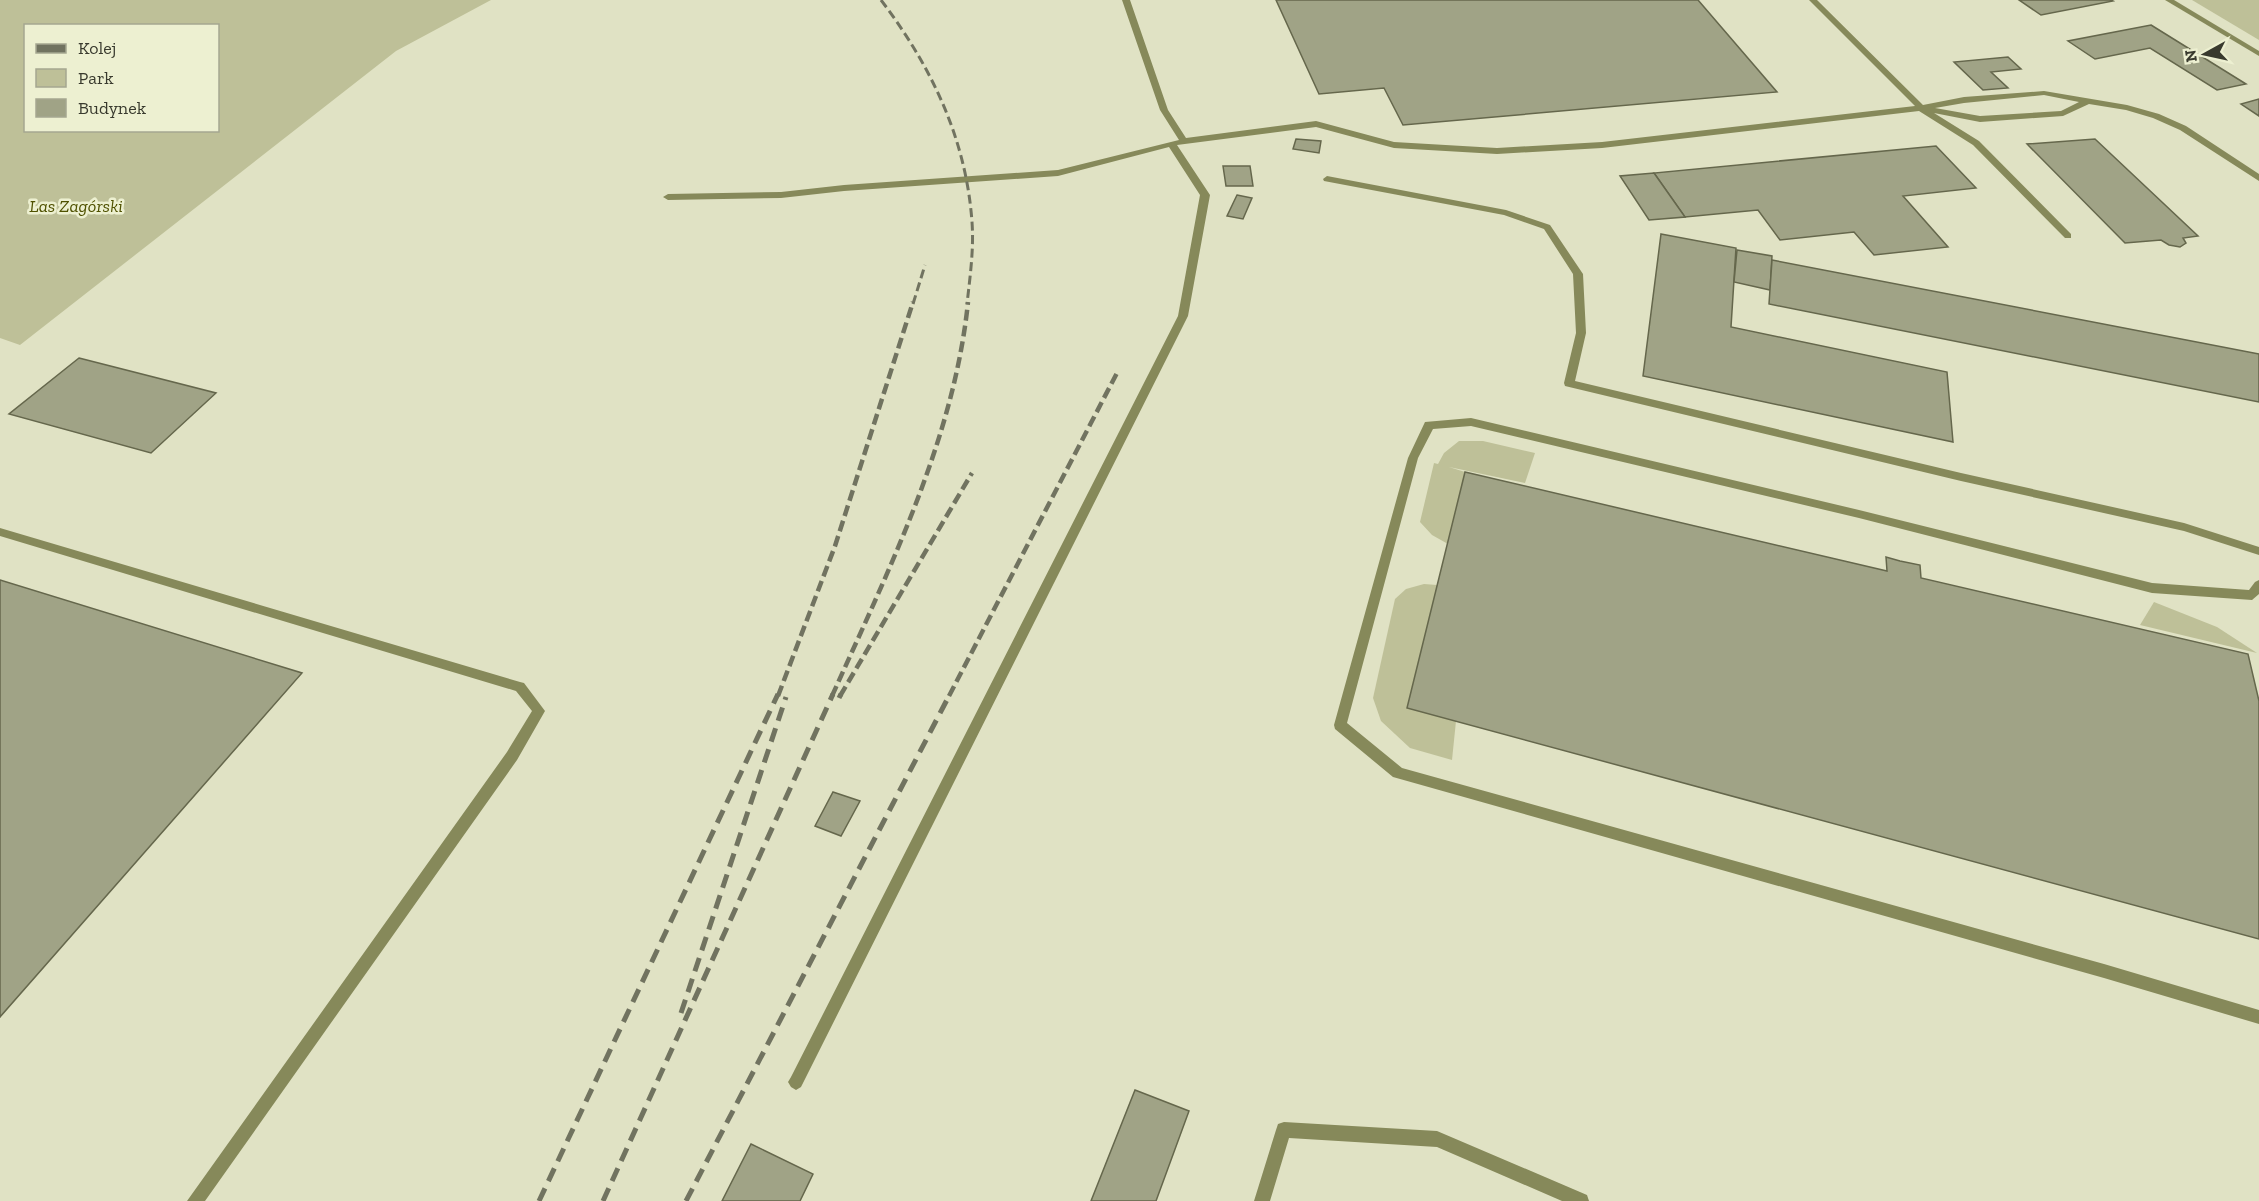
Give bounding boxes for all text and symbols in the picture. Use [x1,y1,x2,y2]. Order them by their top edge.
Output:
legend [24,24,219,132]
north arrow [2175,24,2235,84]
text: Kolej [78,37,116,59]
text: N [2180,49,2201,63]
text: Park [78,67,114,89]
text: Budynek [78,97,147,119]
park label: Las Zagórski [29,195,123,217]

